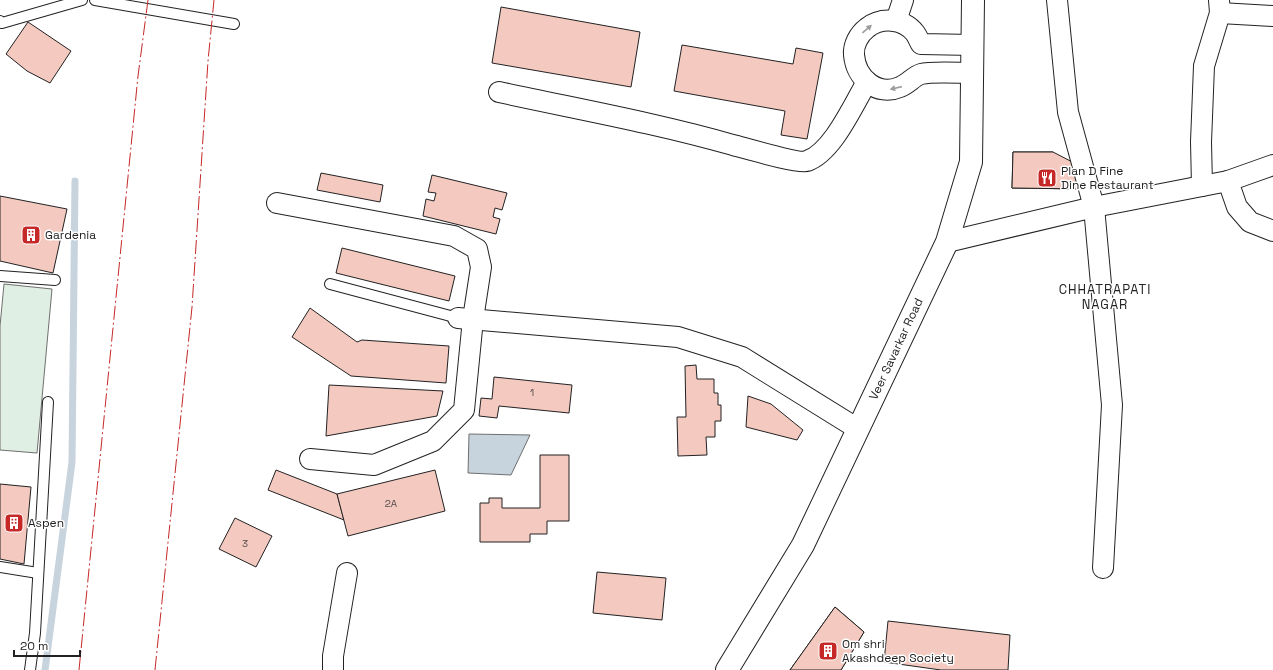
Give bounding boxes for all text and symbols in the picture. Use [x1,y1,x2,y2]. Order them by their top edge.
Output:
one-way arrow [862,24,872,33]
one-way arrow [889,85,902,91]
place label: Plan D Fine Dine Restaurant [1061,163,1154,193]
restaurant icon: Plan D Fine Dine Restaurant [1036,167,1058,189]
building icon: Gardenia [20,224,42,246]
place label: Gardenia [45,227,96,243]
district label: CHHATRAPATI NAGAR [1059,281,1151,313]
street label: Veer Savarkar Road [865,295,927,403]
house number: 1 [530,386,534,399]
house number: 2A [385,497,398,510]
building icon: Aspen [3,512,25,534]
place label: Aspen [28,515,64,531]
house number: 3 [242,537,248,550]
scale bar [14,632,80,658]
place label: Om shri Akashdeep Society [842,636,954,666]
text: 20 m [20,638,48,654]
building icon: Om shri Akashdeep Society [817,640,839,662]

